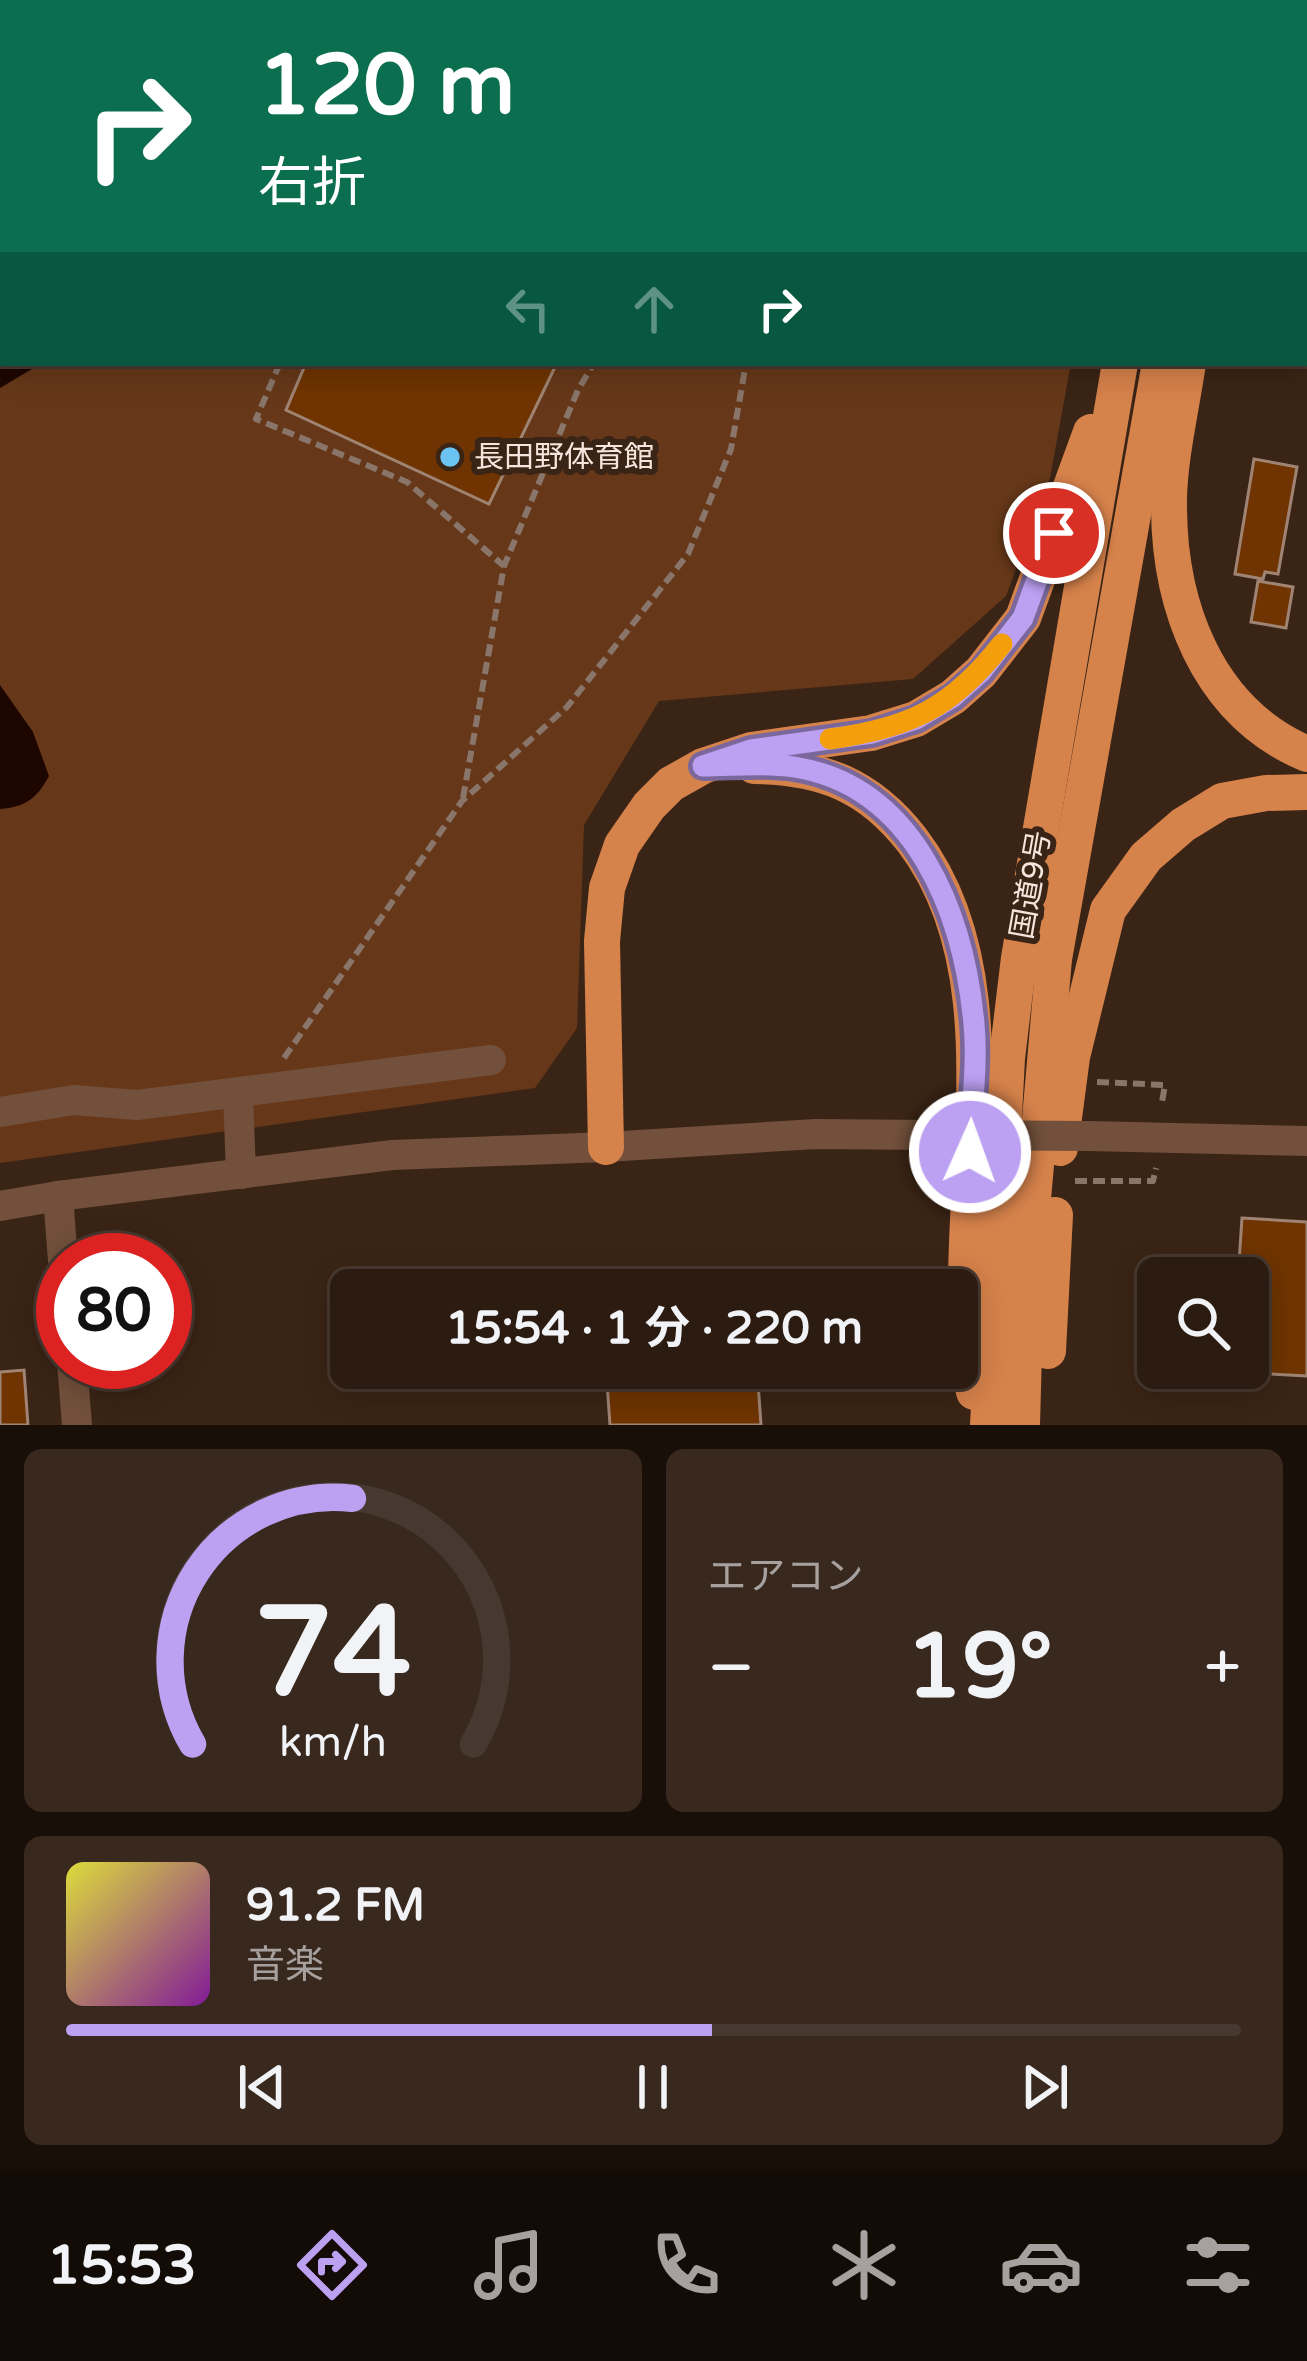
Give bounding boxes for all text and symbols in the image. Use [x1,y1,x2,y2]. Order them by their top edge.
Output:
text: 120 m [258,36,515,137]
icon: right [60,48,216,204]
text: 右折 [258,151,366,216]
icon: left [495,276,561,342]
icon: ahead [621,276,687,342]
icon: right [747,276,813,342]
place label: 長田野体育館 [474,439,654,476]
marker: 長田野体育館 [437,444,463,470]
pin [1003,482,1105,584]
icon: arrive [1021,500,1087,566]
street label: 国道9号 [1003,828,1059,942]
position arrow [907,1089,1033,1215]
speed limit sign: 80 [36,1233,192,1389]
map controls [1137,1257,1269,1389]
button: search [1137,1257,1269,1389]
text: 15:54 · 1 分 · 220 m [445,1302,863,1356]
text: エアコン [708,1553,864,1600]
text: 74 [254,1578,411,1729]
text: 19° [906,1613,1053,1722]
text: − [708,1628,755,1708]
text: + [1204,1628,1241,1708]
text: km/h [279,1716,387,1767]
text: 91.2 FM [246,1879,425,1933]
text: 音楽 [246,1942,324,1989]
icon: previous [229,2054,295,2120]
icon: pause [620,2054,686,2120]
icon: next [1012,2054,1078,2120]
icon: directions [290,2223,374,2307]
icon: music [467,2223,551,2307]
icon: phone [644,2223,728,2307]
icon: climate [822,2223,906,2307]
icon: car [999,2223,1083,2307]
icon: filters [1176,2223,1260,2307]
text: 15:53 [47,2233,196,2298]

